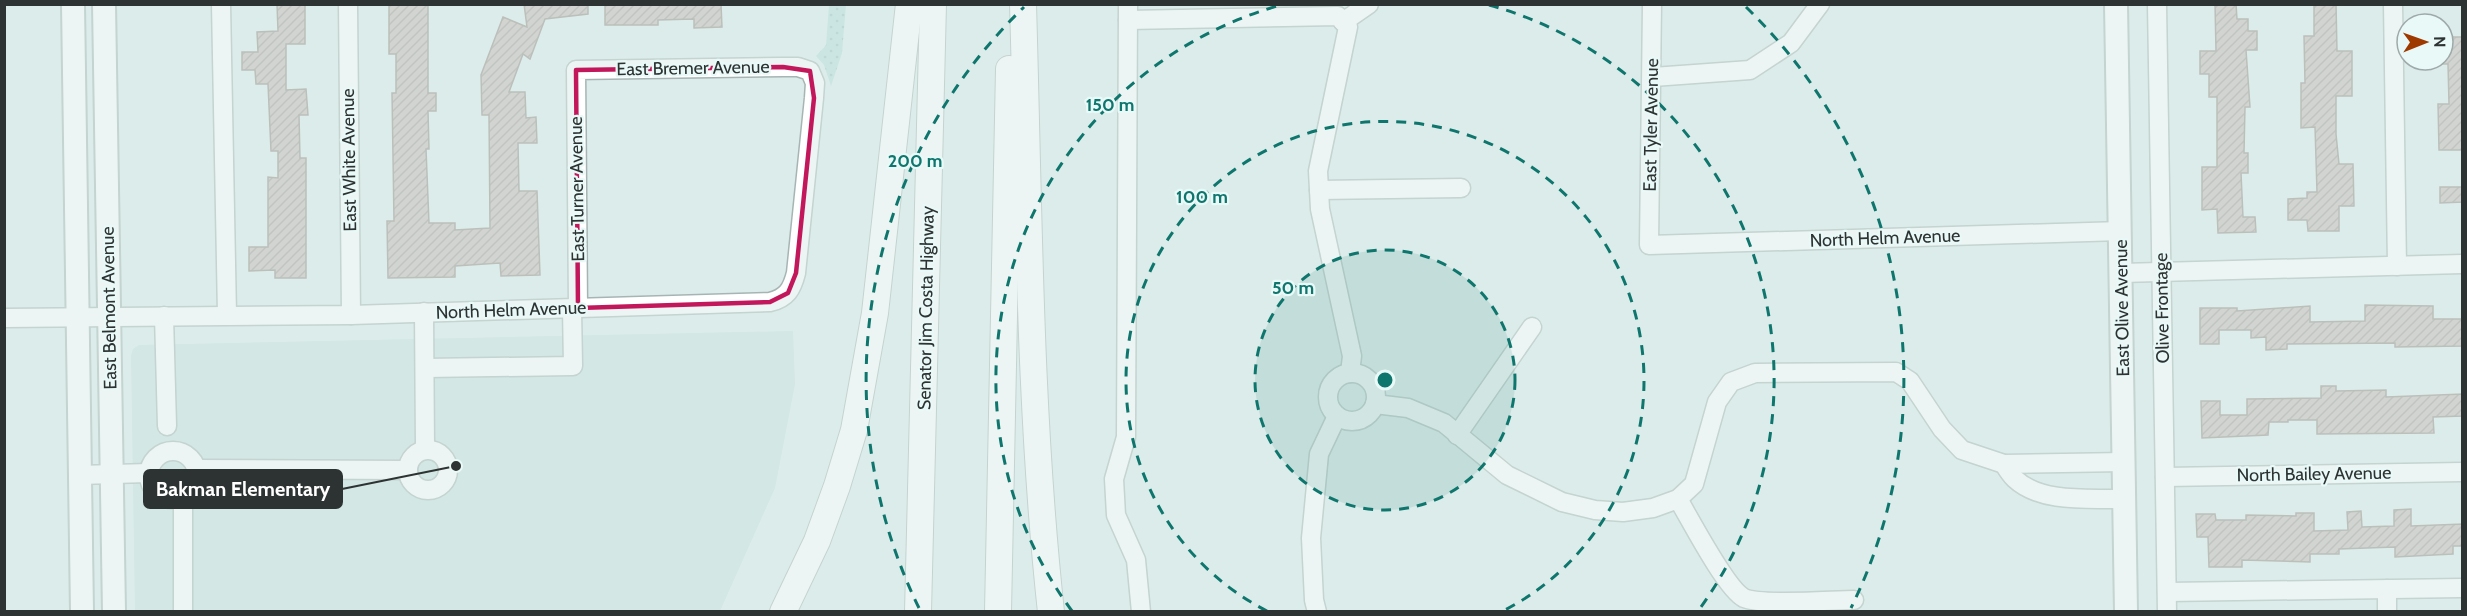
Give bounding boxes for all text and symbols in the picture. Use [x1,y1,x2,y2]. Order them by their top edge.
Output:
north arrow [2395,12,2455,72]
text: N [2430,36,2449,48]
street label: East Bremer Avenue [616,56,770,80]
street label: East Tyler Avenue [1639,58,1663,192]
street label: East White Avenue [337,88,361,232]
text: 150 m [1086,94,1134,116]
street label: East Turner Avenue [565,116,589,262]
text: 200 m [888,150,942,172]
text: 100 m [1176,186,1228,208]
street label: Senator Jim Costa Highway [913,206,939,410]
street label: North Helm Avenue [1809,224,1961,252]
street label: East Belmont Avenue [97,226,121,390]
street label: East Olive Avenue [2110,239,2134,377]
street label: Olive Frontage [2150,253,2174,363]
text: 50 m [1272,277,1314,299]
street label: North Helm Avenue [435,296,587,324]
centre of rings [1375,370,1395,390]
street label: North Bailey Avenue [2237,462,2391,486]
callout: Bakman Elementary [144,470,342,508]
text: Bakman Elementary [156,477,331,501]

